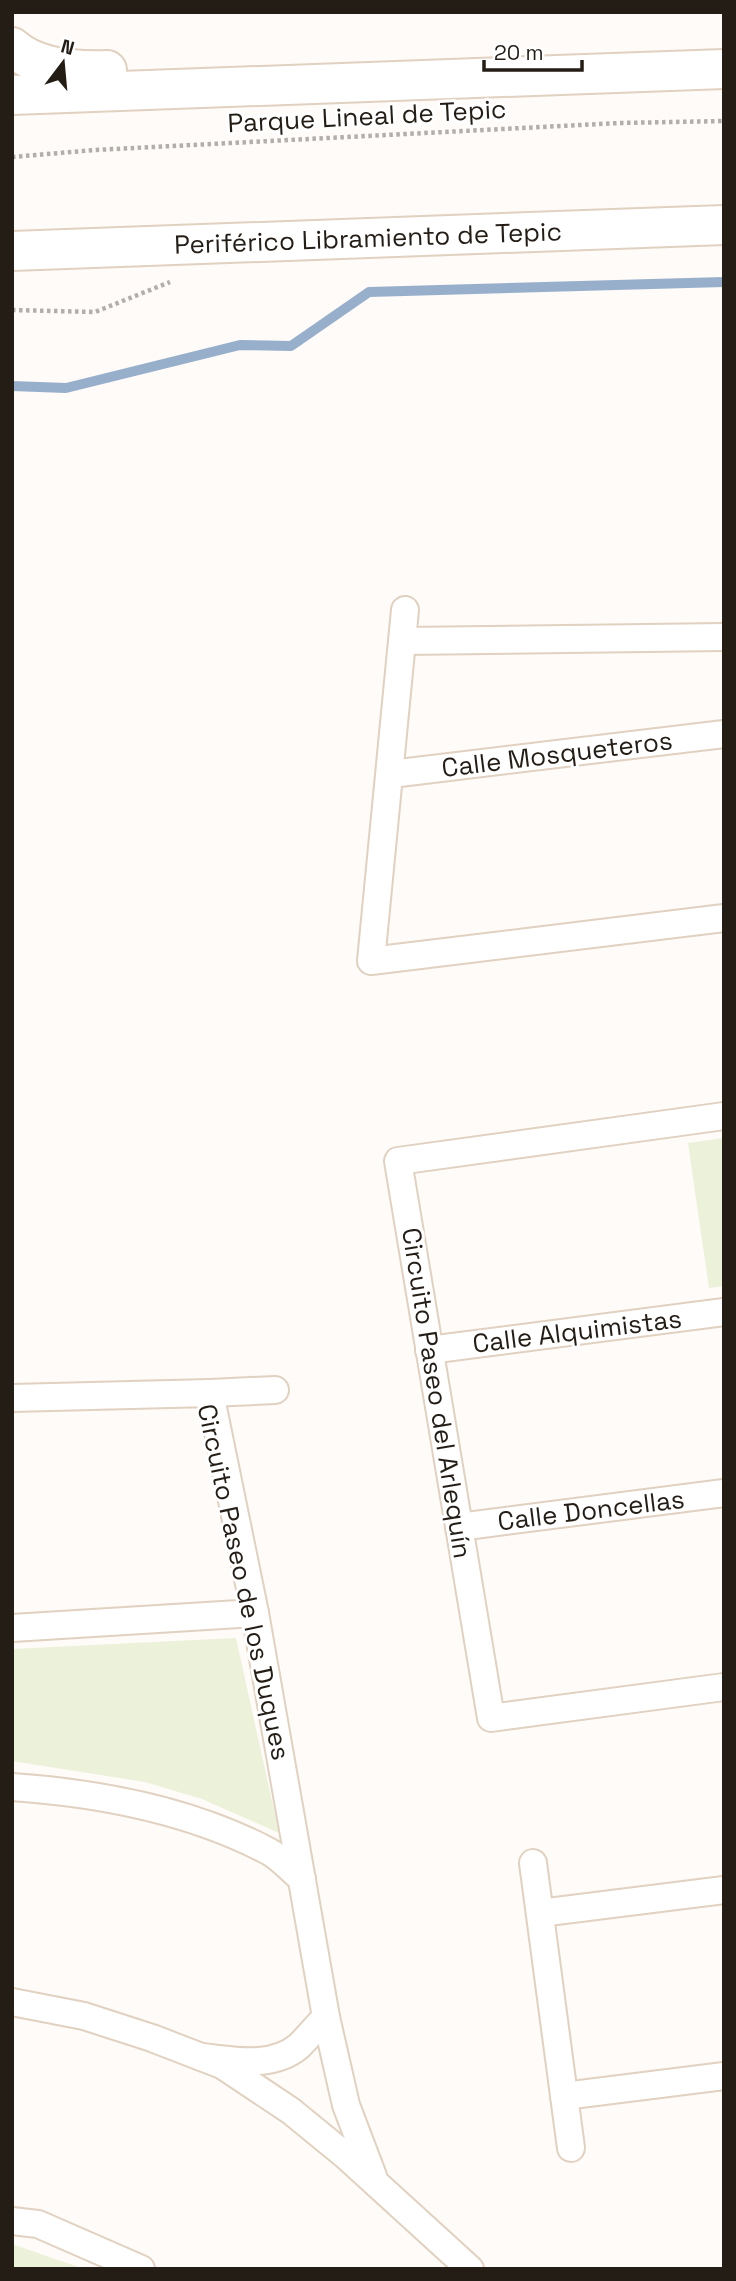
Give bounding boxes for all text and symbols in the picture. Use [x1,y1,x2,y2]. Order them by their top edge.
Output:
north arrow [28,28,98,98]
scale bar [484,28,582,72]
text: N [58,33,77,61]
text: 20 m [494,39,544,66]
street label: Parque Lineal de Tepic [227,92,507,140]
street label: Periférico Libramiento de Tepic [174,214,562,262]
street label: Calle Mosqueteros [440,723,674,785]
street label: Circuito Paseo del Arlequín [394,1225,480,1561]
street label: Calle Alquimistas [470,1301,684,1361]
street label: Circuito Paseo de los Duques [190,1401,298,1763]
street label: Calle Doncellas [496,1482,686,1538]

